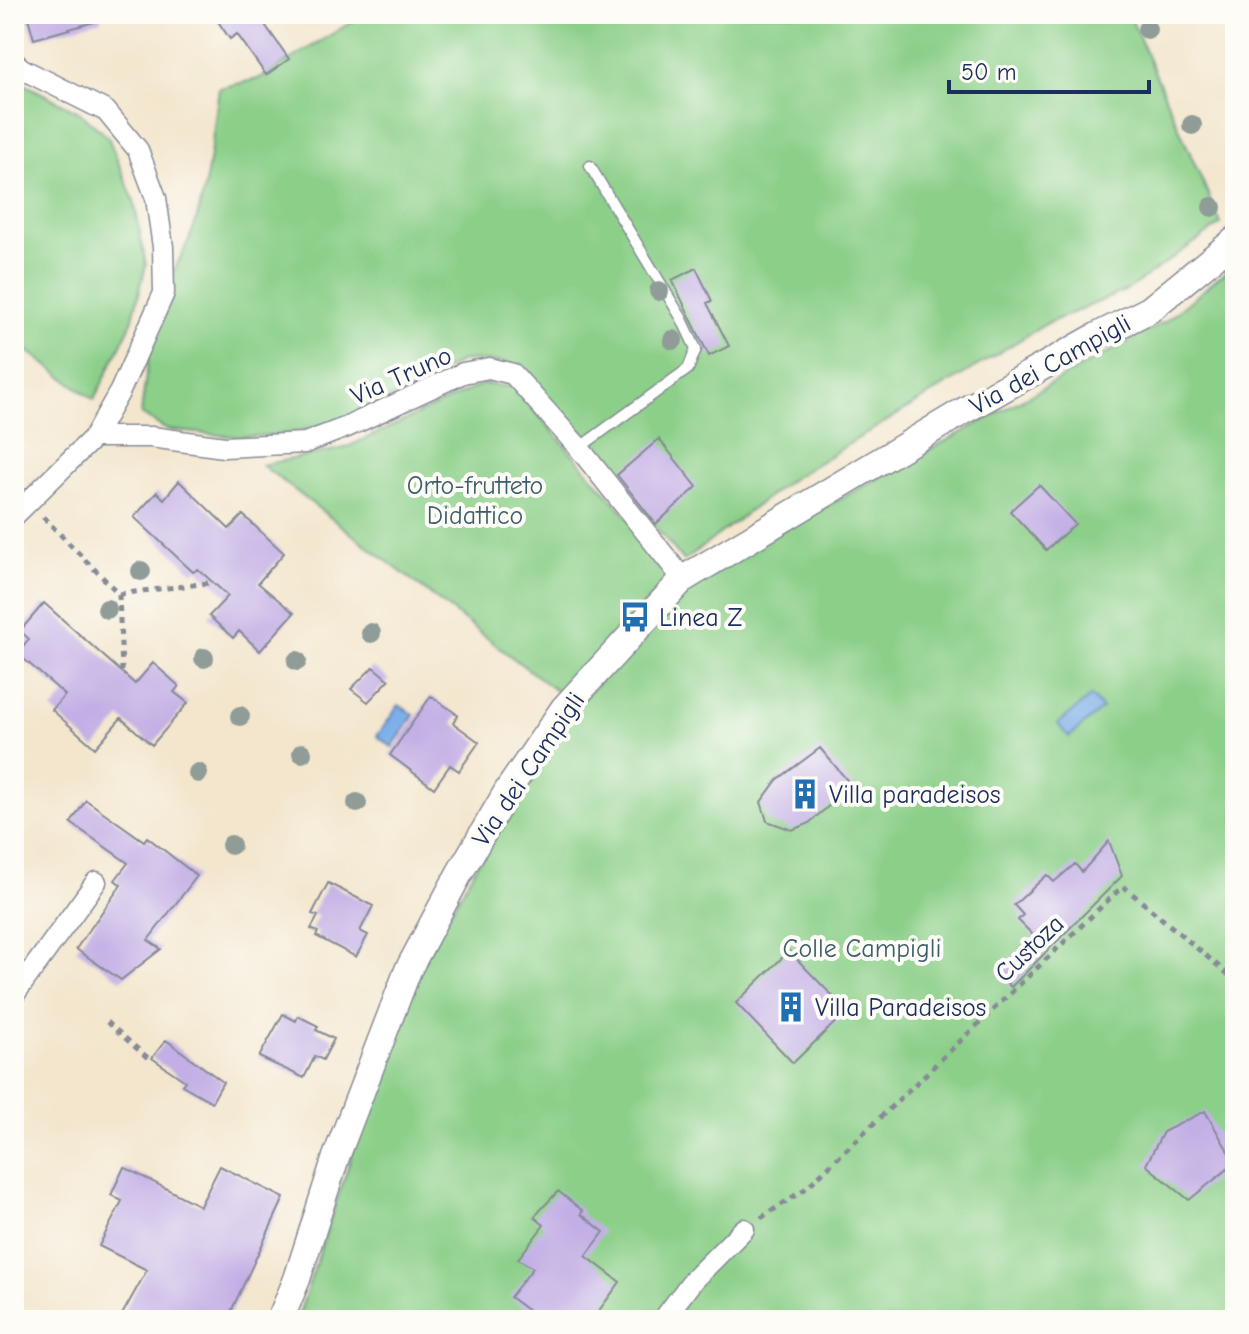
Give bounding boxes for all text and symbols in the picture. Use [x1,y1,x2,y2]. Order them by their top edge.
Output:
scale bar [949,44,1149,94]
text: 50 m [961,58,1017,86]
street label: Via dei Campigli [965,308,1136,421]
street label: Via Truno [346,340,457,411]
park label: Orto-frutteto Didattico [407,471,543,531]
bus stop icon: Linea Z [618,600,652,634]
place label: Linea Z [659,603,743,633]
street label: Via dei Campigli [466,687,591,852]
building icon: Villa paradeisos [788,777,822,811]
place label: Villa paradeisos [829,780,1001,810]
street label: Custoza [989,909,1070,989]
park label: Colle Campigli [783,934,941,964]
building icon: Villa Paradeisos [774,990,808,1024]
place label: Villa Paradeisos [815,993,986,1023]

